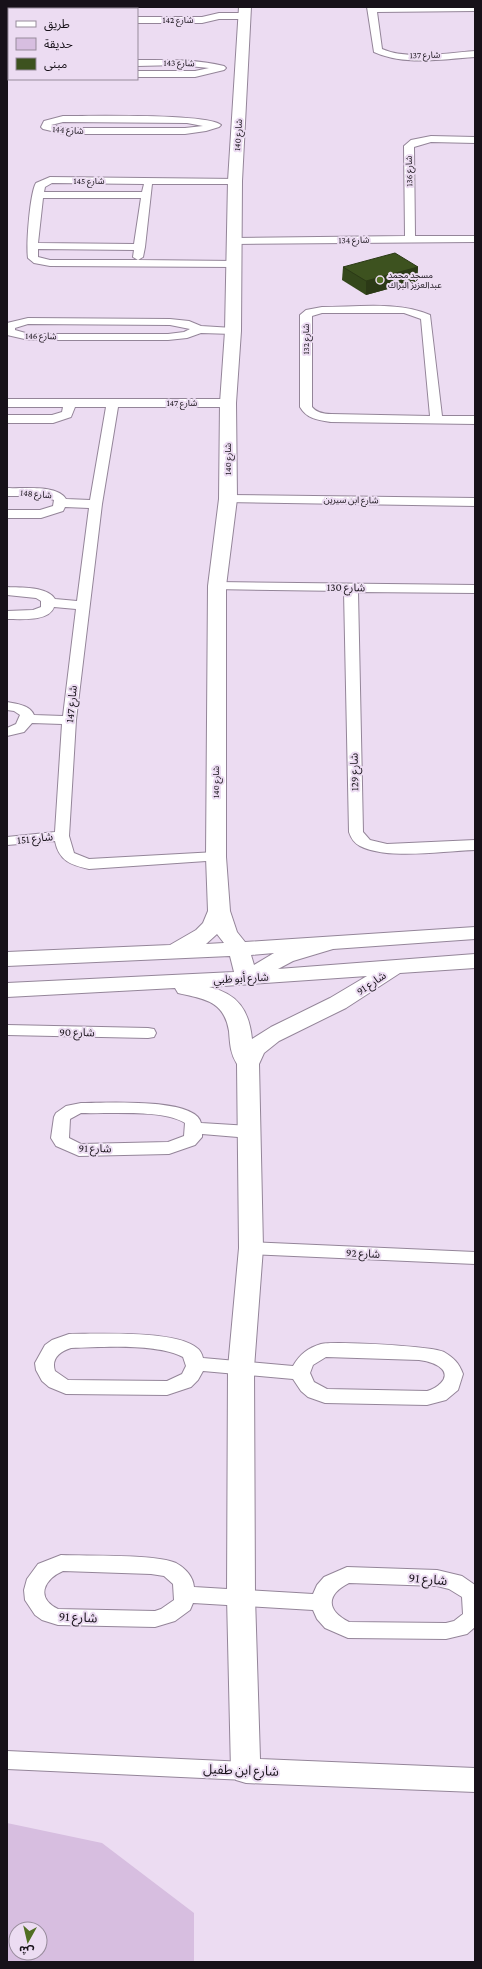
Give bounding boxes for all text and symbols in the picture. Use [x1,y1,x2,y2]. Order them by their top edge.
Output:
legend [8,8,138,80]
street label: شارع 142 [162,15,194,27]
text: طريق [44,17,70,32]
text: حديقة [44,37,73,51]
street label: شارع 137 [410,50,440,62]
text: مبنى [44,57,67,71]
street label: شارع 143 [163,58,195,70]
street label: شارع 140 [232,119,246,151]
street label: شارع 144 [52,124,84,138]
street label: شارع 136 [404,155,416,187]
street label: شارع 145 [73,176,105,188]
street label: شارع 134 [338,235,370,247]
place label: مسجد محمد عبدالعزيز البراك [388,270,442,291]
marker: مسجد محمد عبدالعزيز البراك [375,275,385,285]
street label: شارع 132 [301,324,313,354]
street label: شارع 146 [25,331,57,343]
street label: شارع 147 [167,398,197,410]
street label: شارع 140 [223,443,235,475]
street label: شارع 148 [20,488,52,502]
street label: شارع ابن سيرين [323,495,379,507]
street label: شارع 130 [327,581,366,595]
street label: شارع 147 [63,684,81,724]
street label: شارع 129 [348,753,362,791]
street label: شارع 140 [211,766,223,798]
street label: شارع 151 [16,830,54,848]
street label: شارع 91 [354,969,389,999]
street label: شارع أبو ظبي [213,970,270,989]
street label: شارع 90 [59,1026,95,1040]
street label: شارع 91 [78,1142,112,1156]
street label: شارع 92 [346,1246,381,1262]
street label: شارع 91 [408,1570,448,1591]
street label: شارع 91 [58,1608,98,1628]
street label: شارع ابن طفيل [203,1761,279,1782]
north arrow [8,1921,48,1961]
text: ش [18,1943,35,1958]

